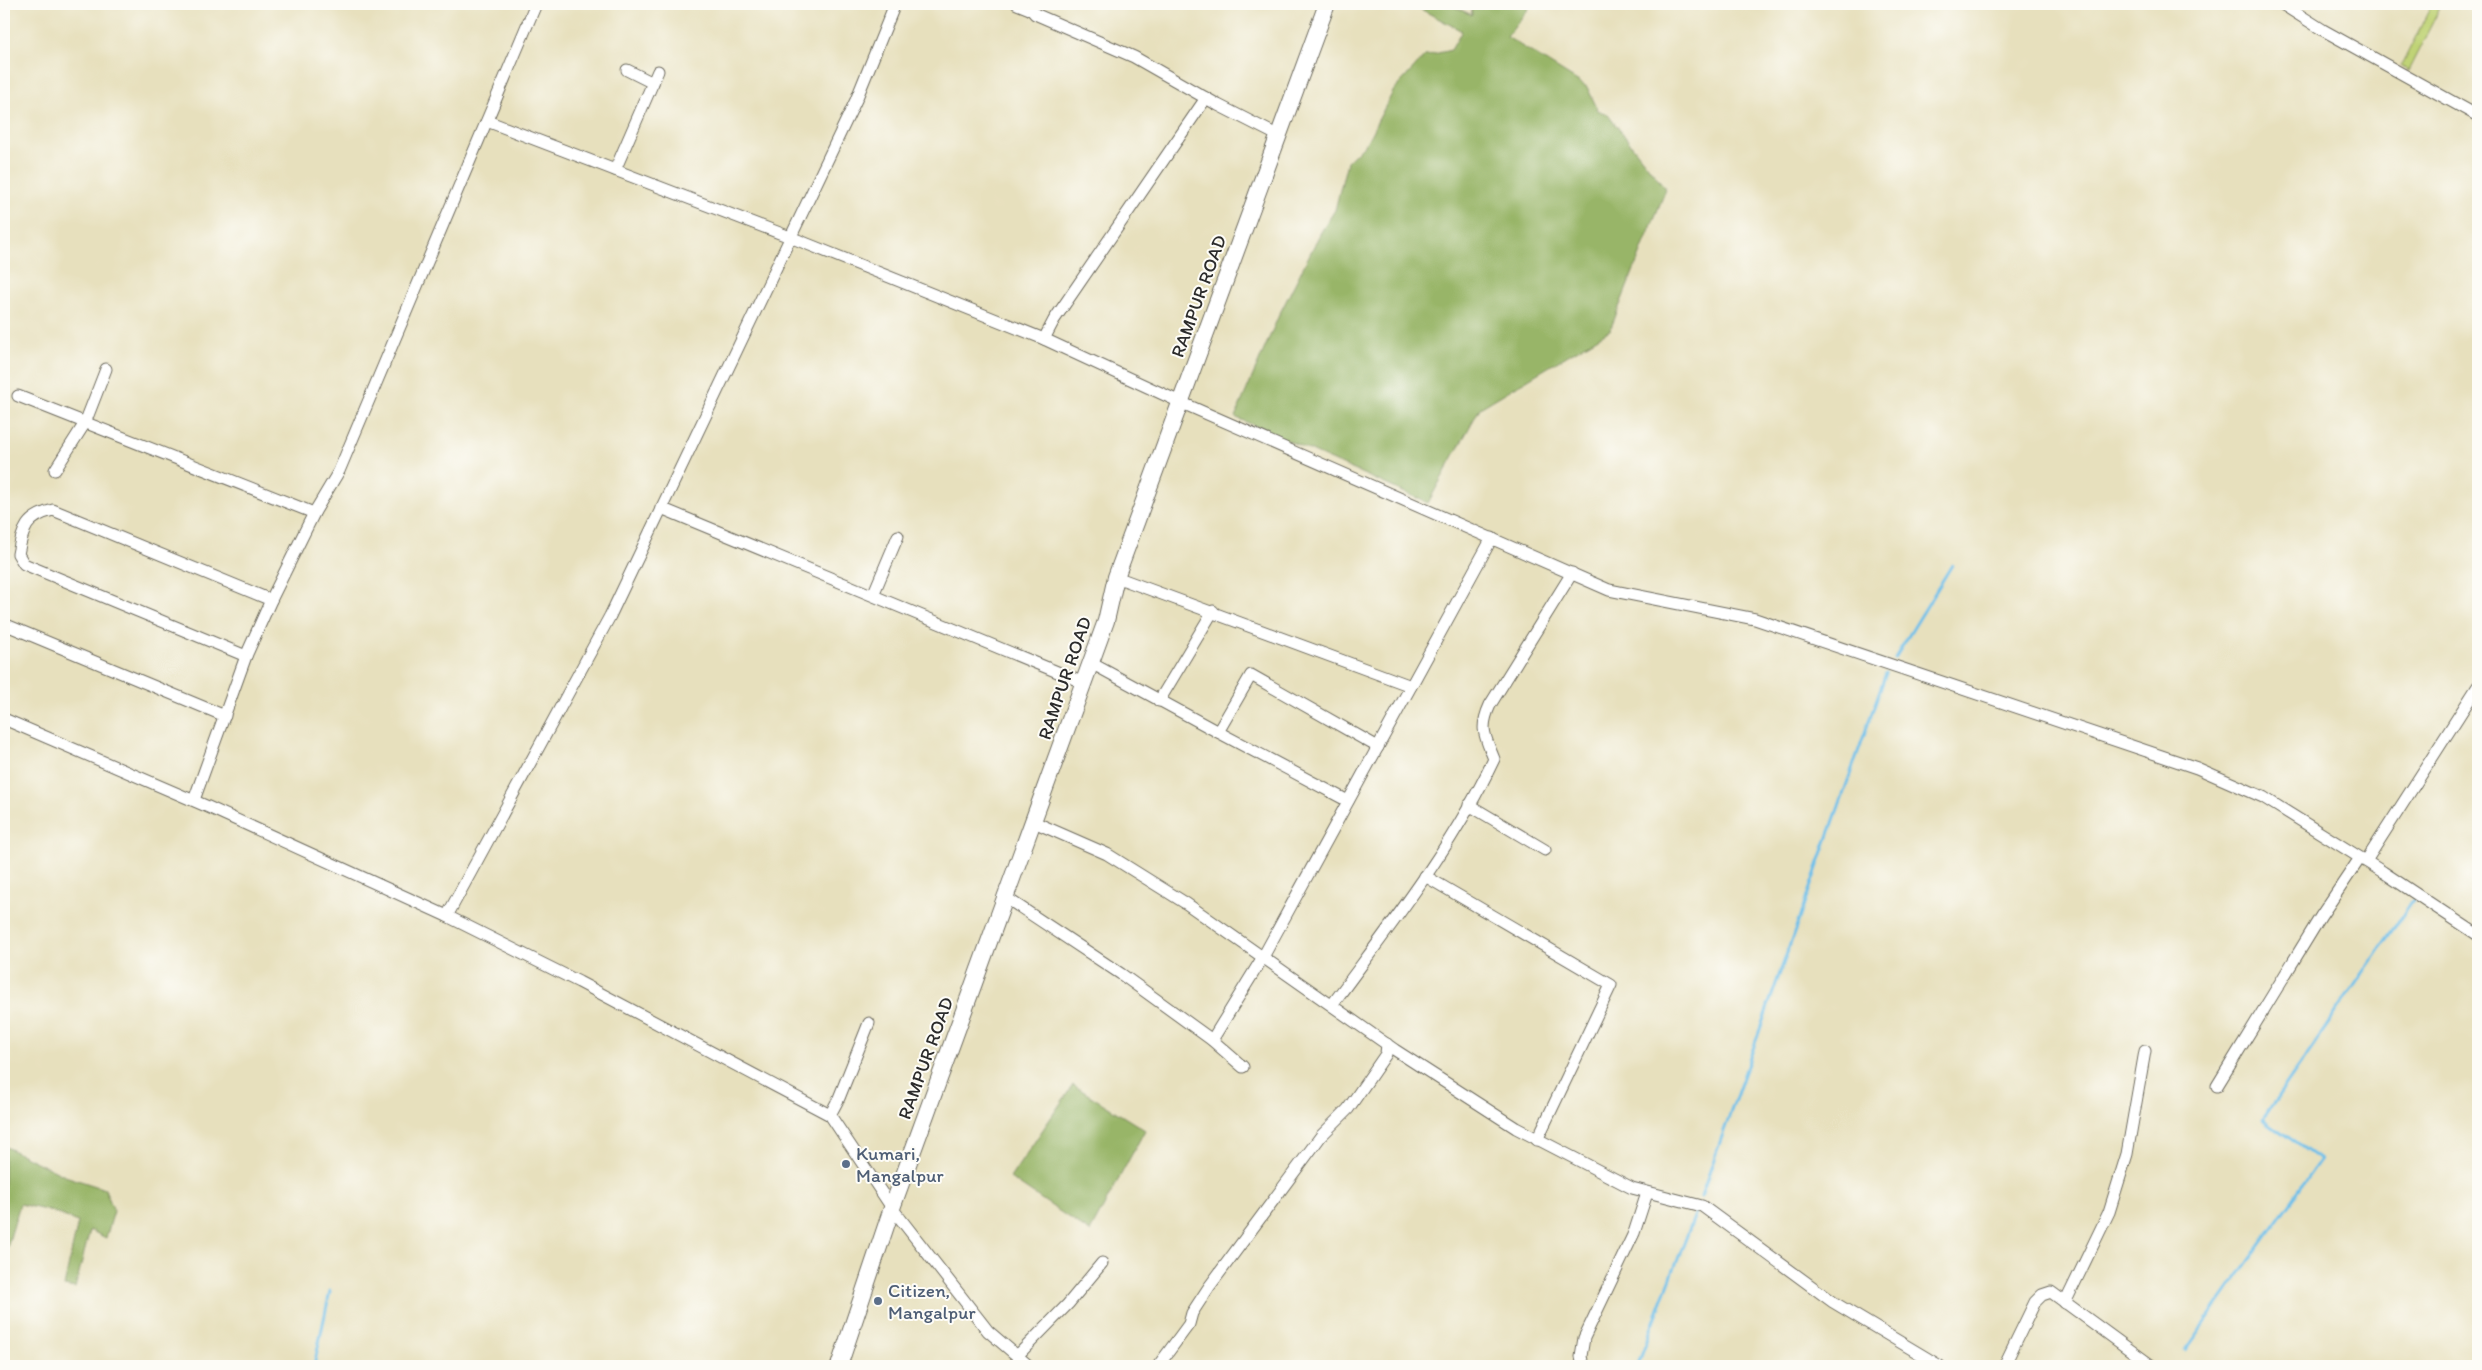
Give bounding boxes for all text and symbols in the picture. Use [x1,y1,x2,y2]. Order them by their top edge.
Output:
street label: RAMPUR ROAD [1166,232,1231,361]
street label: RAMPUR ROAD [1033,614,1096,743]
street label: RAMPUR ROAD [893,994,958,1123]
place label: Kumari, Mangalpur [856,1142,945,1187]
marker: Kumari, Mangalpur [840,1158,852,1170]
place label: Citizen, Mangalpur [888,1279,977,1324]
marker: Citizen, Mangalpur [872,1295,884,1307]

